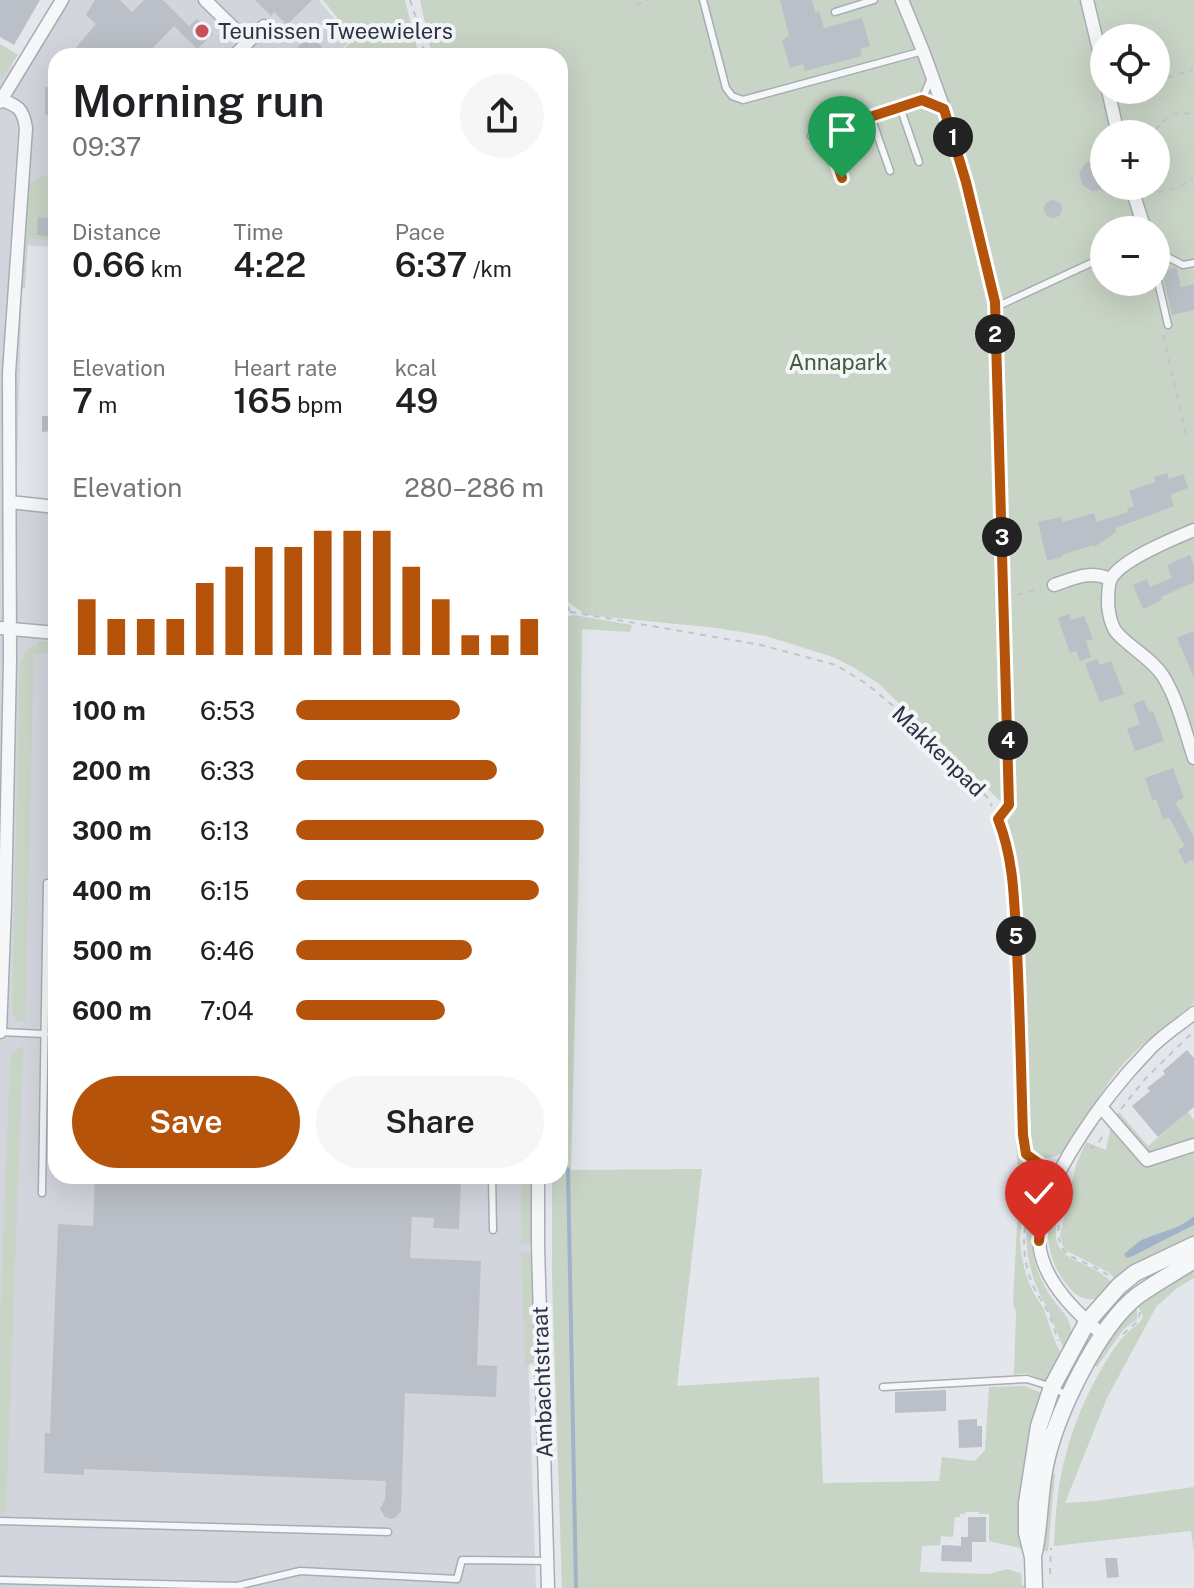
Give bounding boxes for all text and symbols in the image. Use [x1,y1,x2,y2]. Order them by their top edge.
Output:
place label: Teunissen Tweewielers [218,18,453,44]
marker: Teunissen Tweewielers [193,22,211,40]
map controls [1090,24,1170,296]
button: locate [1090,24,1170,104]
button: share [460,74,544,158]
text: Morning run [72,75,325,127]
pin [808,96,876,178]
icon: arrive [820,108,864,152]
pin: 1 [933,117,973,157]
button: + [1090,120,1170,200]
text: 1 [948,124,958,150]
text: 09:37 [72,131,141,162]
button: − [1090,216,1170,296]
text: Distance [72,219,161,245]
text: Time [233,219,283,245]
text: Pace [395,219,445,245]
text: 0.66 [72,245,145,285]
text: 4:22 [233,245,306,285]
text: 6:37 [395,245,467,285]
text: km [145,256,182,282]
text: /km [467,256,512,282]
pin: 2 [975,314,1015,354]
text: 2 [988,321,1002,347]
park label: Annapark [788,349,888,375]
text: Elevation [72,355,165,381]
text: Heart rate [233,355,337,381]
text: kcal [395,355,437,381]
text: 7 [72,381,93,421]
text: 165 [233,381,292,421]
text: 49 [395,381,438,421]
text: m [93,392,117,418]
text: bpm [292,392,342,418]
text: Elevation [72,472,182,503]
text: 280–286 m [404,472,544,503]
pin: 3 [982,517,1022,557]
text: 3 [995,524,1009,550]
text: 100 m [72,695,146,726]
text: 6:53 [200,695,255,726]
street label: Makkenpad [887,700,991,802]
pin: 4 [988,720,1028,760]
text: 4 [1001,727,1015,753]
text: 200 m [72,755,151,786]
text: 6:33 [200,755,255,786]
text: 300 m [72,815,152,846]
text: 6:13 [200,815,249,846]
text: 400 m [72,875,152,906]
text: 6:15 [200,875,249,906]
pin: 5 [996,916,1036,956]
text: 5 [1009,923,1023,949]
text: 500 m [72,935,152,966]
text: 6:46 [200,935,254,966]
text: 600 m [72,995,152,1026]
text: 7:04 [200,995,254,1026]
button: Save [72,1076,300,1168]
button: Share [316,1076,544,1168]
pin [1005,1159,1073,1241]
icon: check [1017,1171,1061,1215]
street label: Ambachtstraat [526,1305,558,1459]

